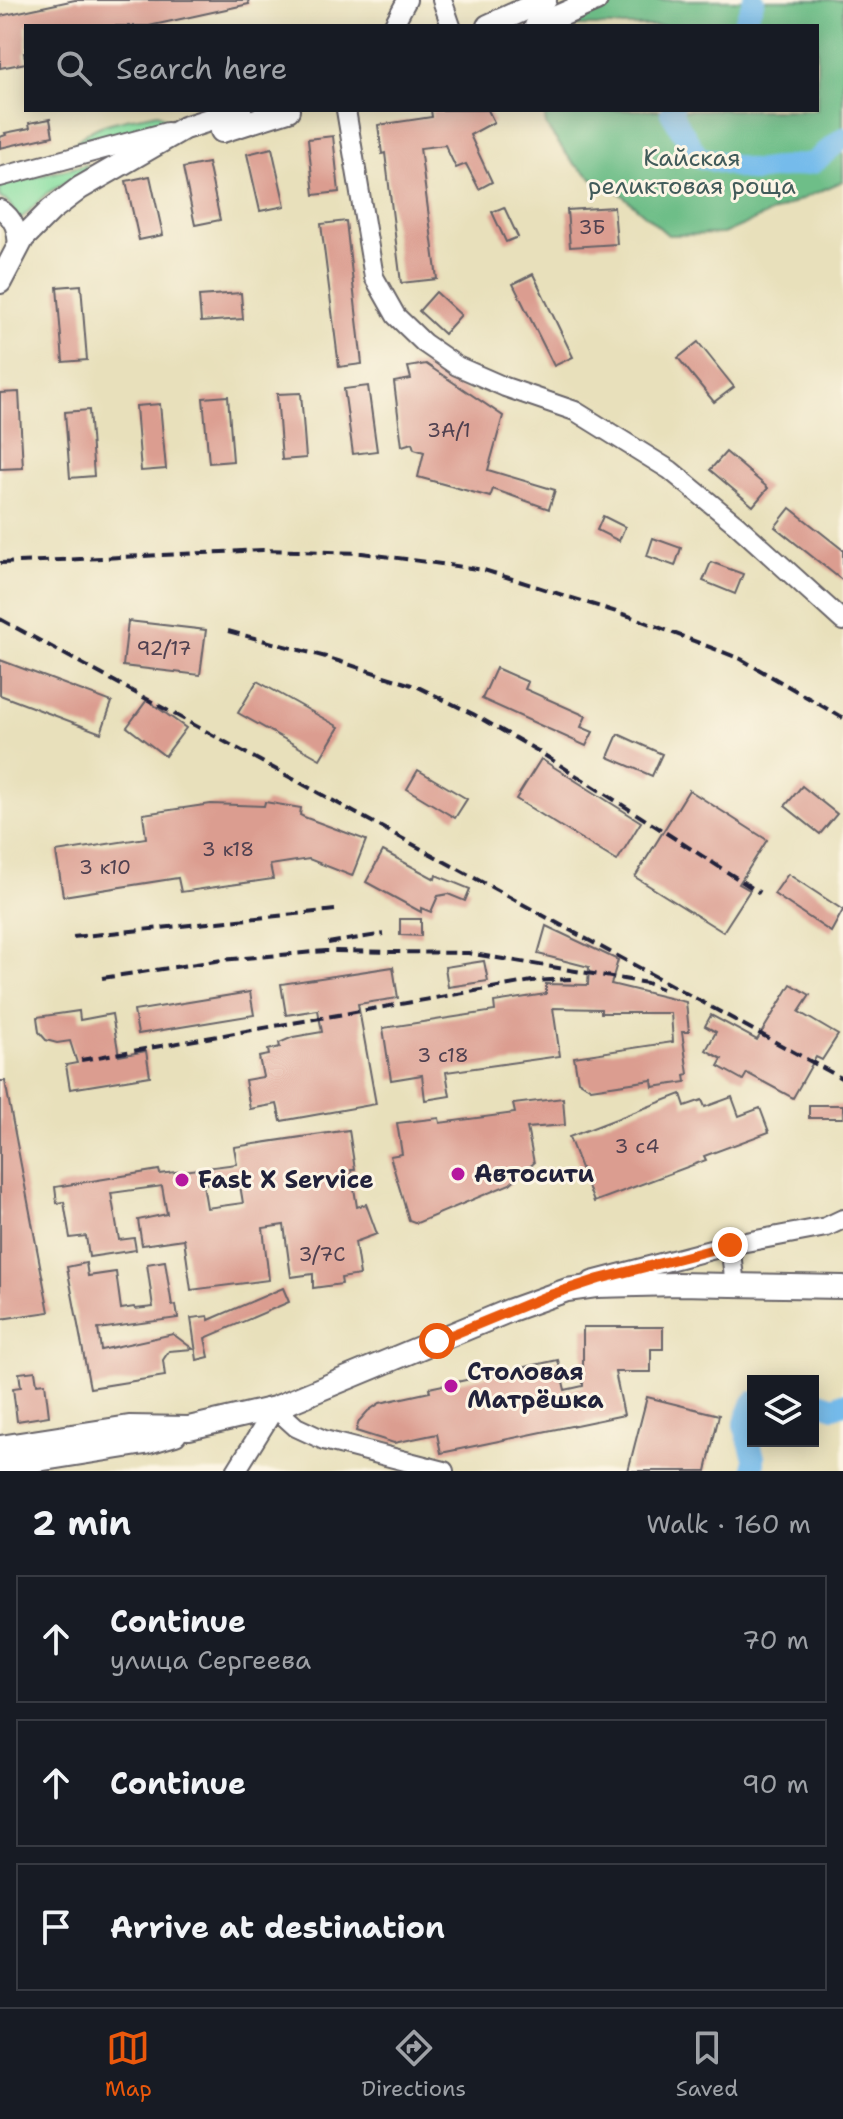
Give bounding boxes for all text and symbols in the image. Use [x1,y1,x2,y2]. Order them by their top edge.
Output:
search box [24,24,819,112]
icon: search [52,46,96,90]
text: Search here [116,48,287,89]
park label: Кайская реликтовая роща [588,142,796,202]
house number: 3Б [578,214,606,240]
house number: 3А/1 [427,417,471,443]
house number: 92/17 [137,635,191,661]
house number: 3 к18 [202,836,254,862]
house number: 3 к10 [79,854,131,880]
house number: 3 с18 [417,1042,469,1068]
house number: 3 с4 [615,1133,659,1159]
place label: Автосити [474,1158,595,1190]
place label: Fast X Service [198,1164,374,1196]
marker: Автосити [449,1165,467,1183]
marker: Fast X Service [173,1171,191,1189]
route end [712,1227,748,1263]
house number: 3/7С [299,1241,346,1267]
route start [419,1323,455,1359]
place label: Столовая Матрёшка [467,1356,604,1416]
map controls [747,1375,819,1447]
button: layers [747,1375,819,1447]
marker: Столовая Матрёшка [442,1377,460,1395]
text: 2 min [32,1500,131,1546]
text: Walk · 160 m [646,1506,811,1541]
text: Continue [110,1601,246,1642]
icon: ahead [34,1617,78,1661]
text: 70 m [742,1622,809,1657]
text: улица Сергеева [110,1642,311,1677]
icon: ahead [34,1761,78,1805]
text: Continue [110,1763,246,1804]
text: 90 m [742,1766,809,1801]
icon: arrive [34,1905,78,1949]
text: Arrive at destination [110,1907,445,1948]
tab: Map [105,2026,152,2103]
tab: Directions [361,2026,466,2103]
tab: Saved [676,2026,738,2103]

